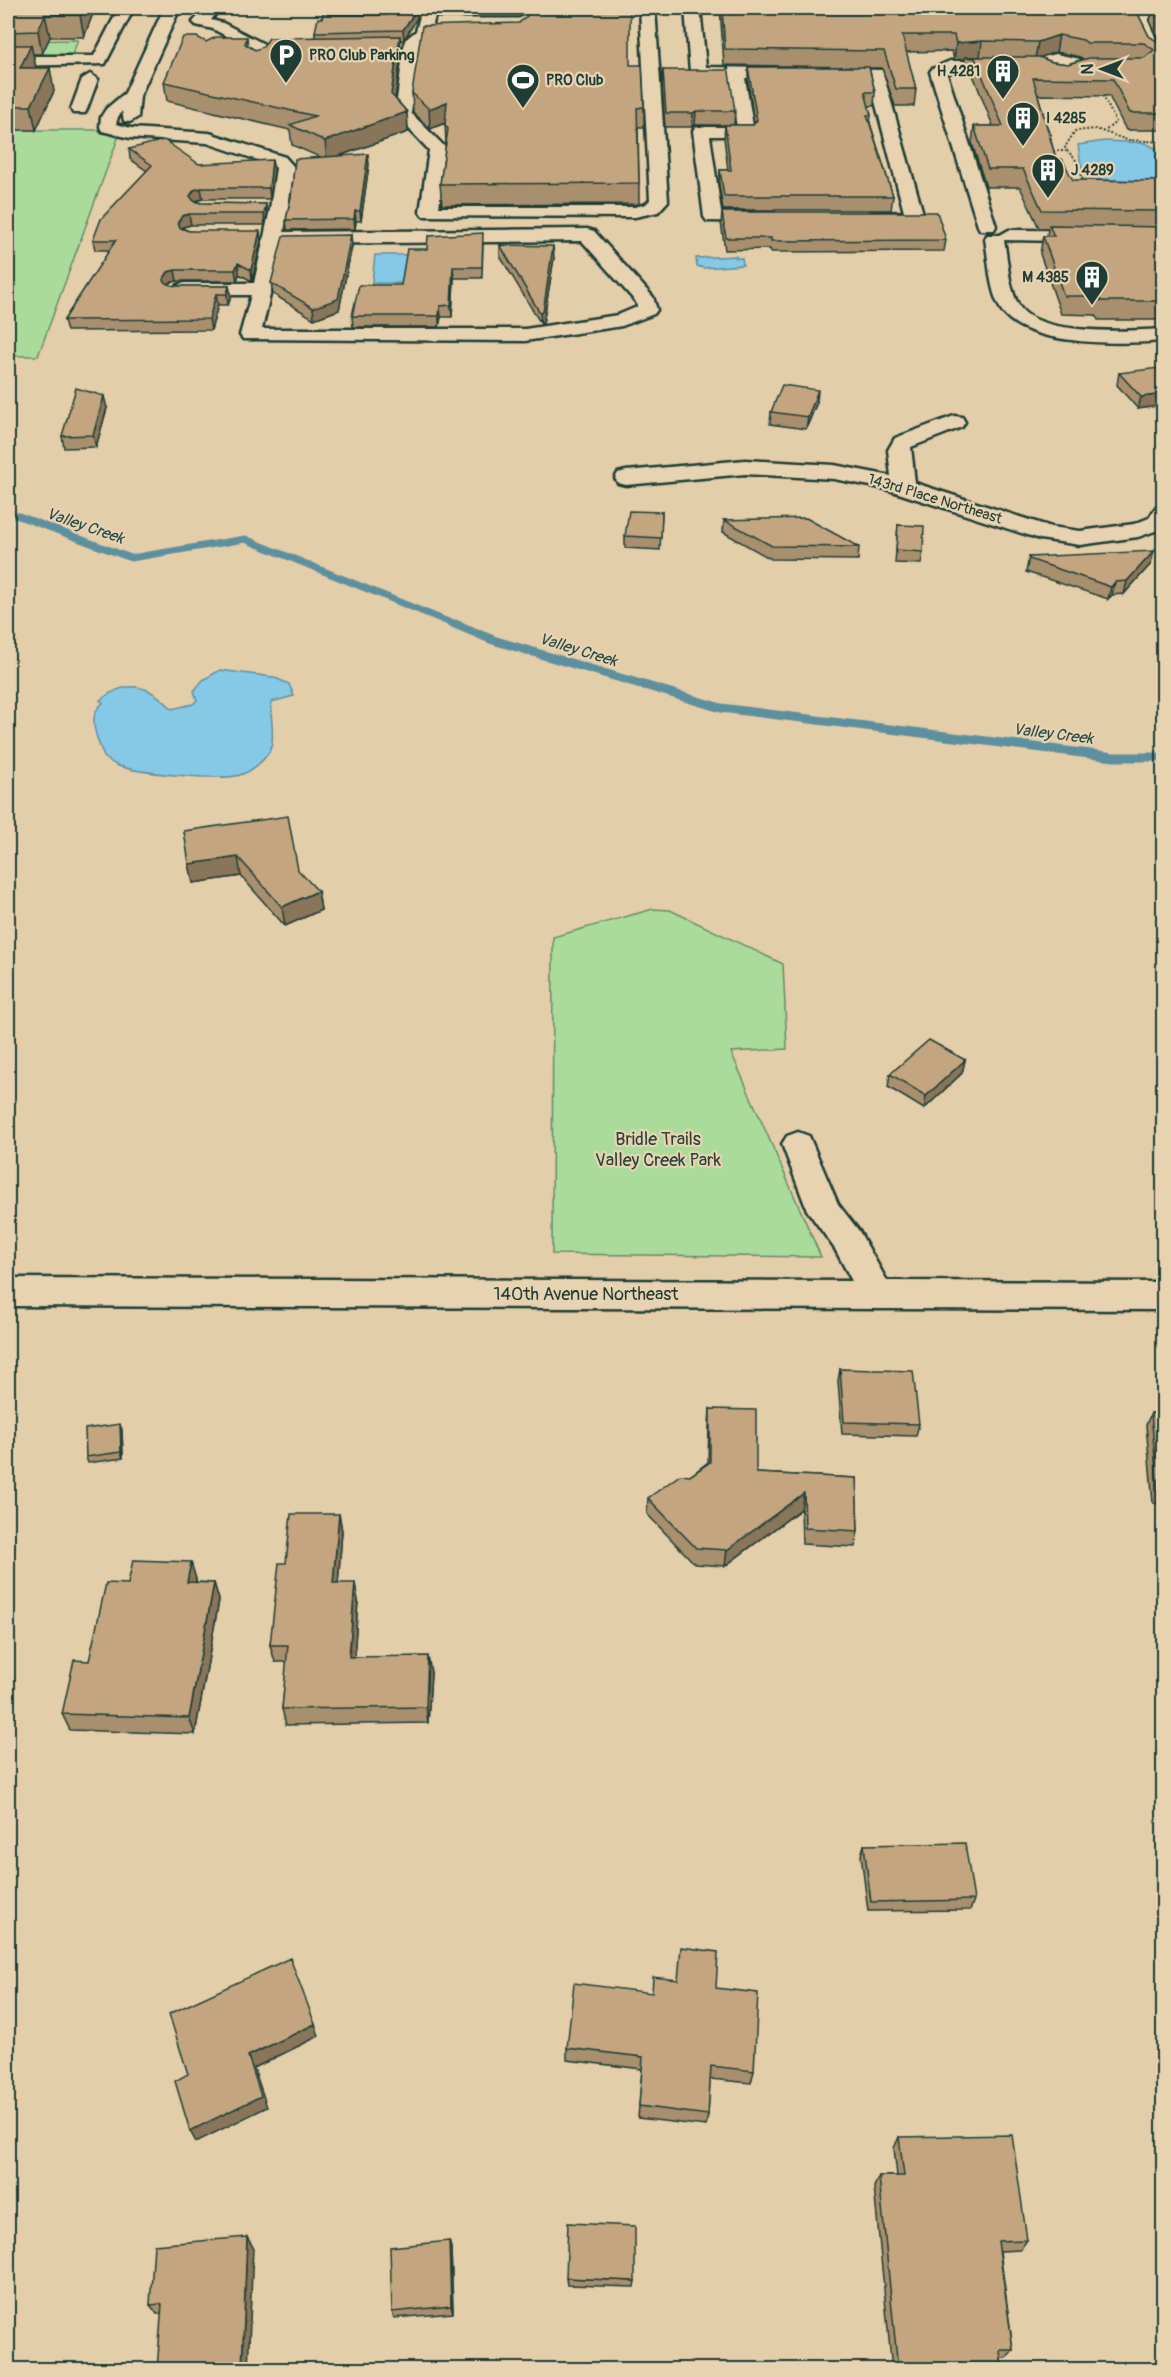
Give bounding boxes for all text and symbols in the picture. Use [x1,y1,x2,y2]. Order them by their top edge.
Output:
parking icon: PRO Club Parking [268,37,304,84]
north arrow [1072,39,1132,99]
place label: PRO Club Parking [309,46,415,65]
building icon: H 4281 [985,53,1021,100]
sports icon: PRO Club [505,62,541,109]
place label: H 4281 [937,62,980,81]
text: N [1078,63,1098,74]
place label: PRO Club [546,71,603,90]
building icon: I 4285 [1005,100,1041,147]
place label: I 4285 [1046,109,1086,128]
building icon: J 4289 [1030,152,1066,199]
place label: J 4289 [1071,161,1114,180]
building icon: M 4385 [1074,259,1110,306]
place label: M 4385 [1022,268,1069,287]
street label: 143rd Place Northeast [866,470,1005,529]
water label: Valley Creek [44,503,128,549]
water label: Valley Creek [537,629,621,672]
water label: Valley Creek [1012,719,1096,749]
park label: Bridle Trails Valley Creek Park [595,1128,722,1172]
street label: 140th Avenue Northeast [493,1283,679,1306]

